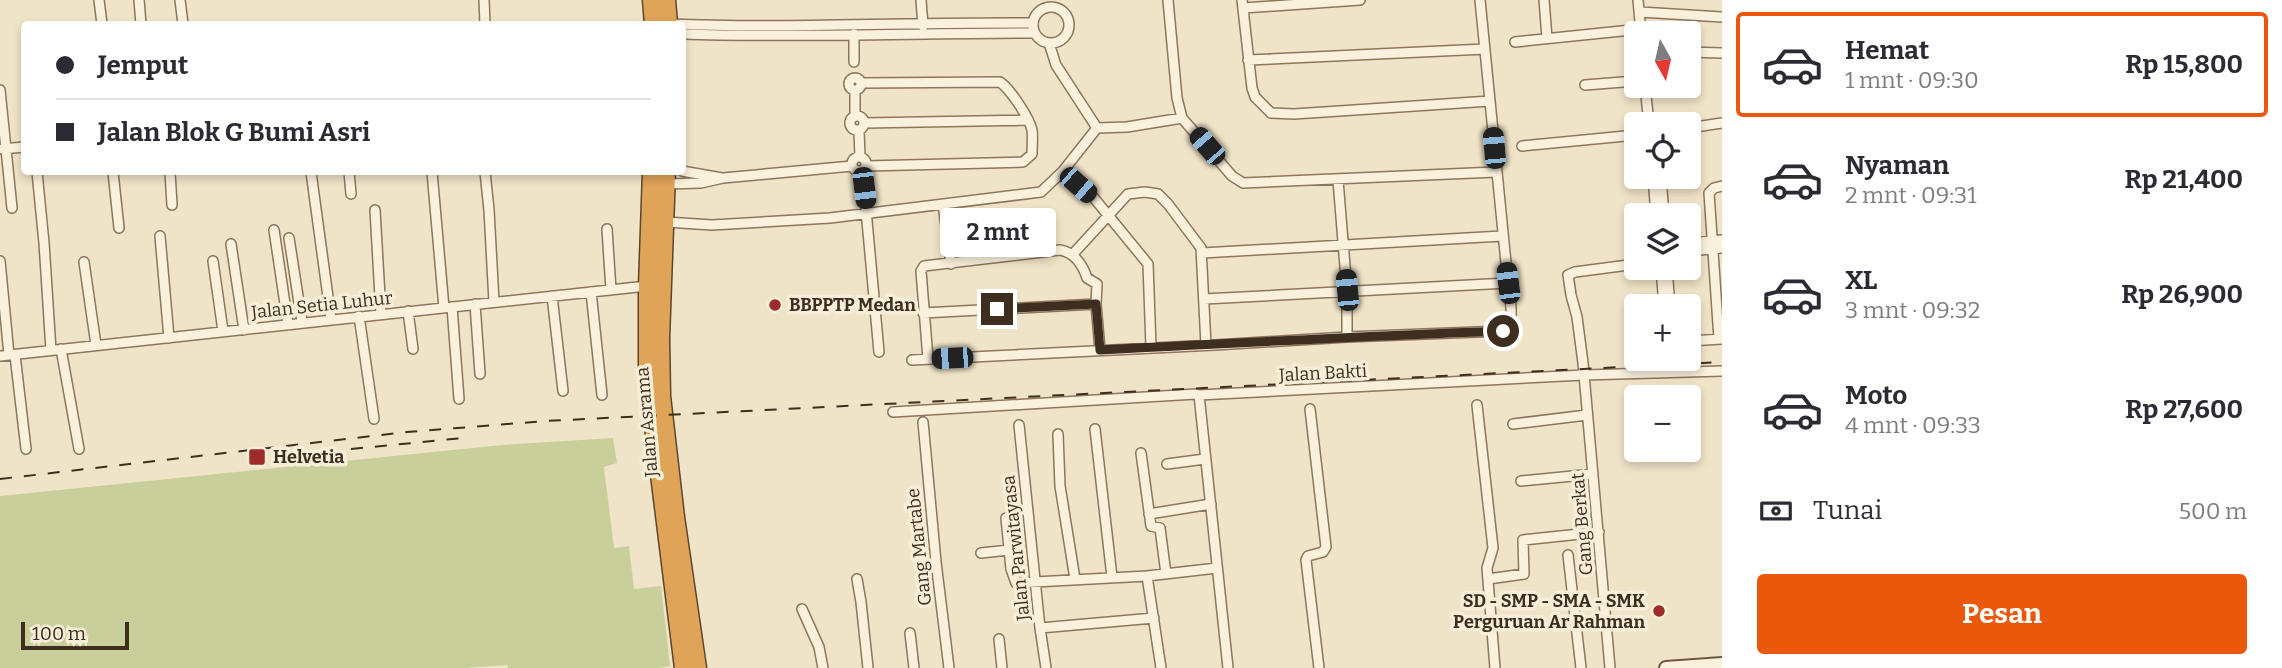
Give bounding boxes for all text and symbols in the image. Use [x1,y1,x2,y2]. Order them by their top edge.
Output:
north arrow [1624,21,1701,98]
map controls [1624,21,1701,462]
icon: car [1761,33,1824,96]
text: Hemat [1845,35,1929,66]
text: Rp 15,800 [2125,49,2243,80]
text: Jemput [98,50,188,81]
text: 1 mnt · 09:30 [1845,66,1979,94]
button: locate [1624,112,1701,189]
text: Jalan Blok G Bumi Asri [98,117,370,148]
car [1186,123,1229,169]
car [1482,126,1507,170]
icon: car [1761,148,1824,211]
text: Nyaman [1845,150,1949,181]
car [1056,163,1101,207]
text: Rp 21,400 [2125,164,2243,195]
car [852,166,877,210]
text: 2 mnt · 09:31 [1845,181,1977,209]
button: layers [1624,203,1701,280]
callout: 2 mnt [939,208,1055,256]
text: 2 mnt [967,218,1029,246]
car [1496,261,1521,305]
icon: car [1761,263,1824,326]
text: XL [1845,265,1877,296]
car [1335,268,1360,312]
text: Rp 26,900 [2121,279,2243,310]
street label: Jalan Setia Luhur [249,287,394,323]
route end [981,293,1013,325]
place label: BBPPTP Medan [789,294,916,316]
button: + [1624,294,1701,371]
text: 3 mnt · 09:32 [1845,296,1980,324]
marker: BBPPTP Medan [767,297,783,313]
route start [1487,315,1519,347]
car [931,346,974,370]
street label: Jalan Bakti [1277,360,1368,386]
street label: Jalan Asrama [631,366,663,479]
icon: car [1761,378,1824,441]
text: Moto [1845,380,1907,411]
button: − [1624,385,1701,462]
text: Rp 27,600 [2125,394,2243,425]
text: 4 mnt · 09:33 [1845,411,1981,439]
place label: Helvetia [273,446,344,468]
marker: Helvetia [247,447,267,467]
street label: Gang Berkat [1567,471,1597,576]
street label: Jalan Parwitayasa [997,474,1035,623]
street label: Gang Martabe [902,487,936,607]
icon: cash [1757,492,1795,530]
text: Tunai [1813,495,1882,526]
text: 500 m [2179,497,2247,525]
button: Pesan [1757,574,2247,654]
place label: SD - SMP - SMA - SMK Perguruan Ar Rahman [1453,590,1645,633]
marker: SD - SMP - SMA - SMK Perguruan Ar Rahman [1651,603,1667,619]
scale bar [21,619,130,651]
text: 100 m [32,622,86,645]

